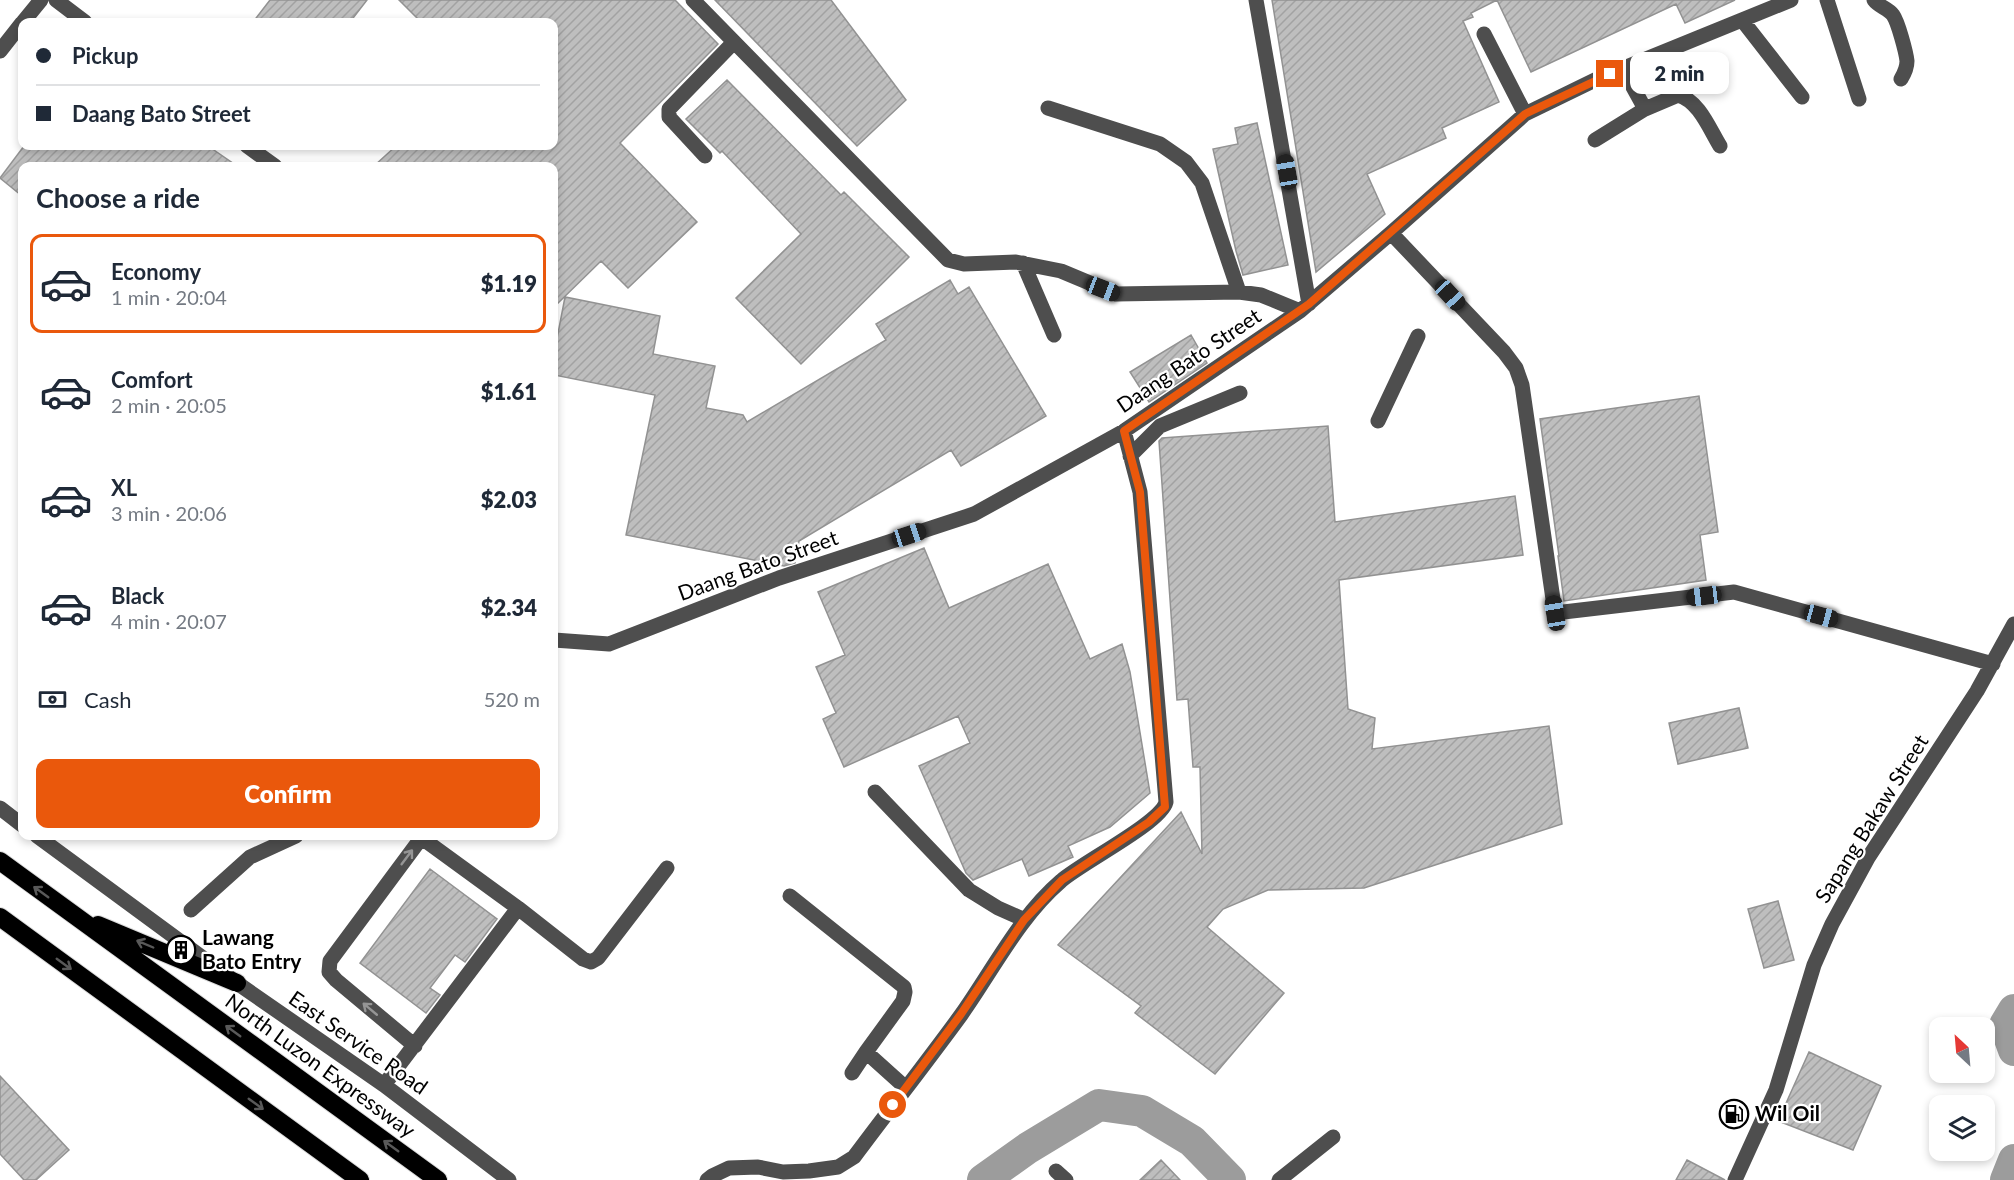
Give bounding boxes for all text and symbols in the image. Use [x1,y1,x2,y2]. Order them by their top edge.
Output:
text: Pickup [72,42,138,69]
callout: 2 min [1631,53,1730,95]
route end [1596,60,1623,87]
text: 2 min [1655,61,1704,85]
text: Daang Bato Street [72,100,251,127]
car [1275,153,1299,191]
text: Choose a ride [36,181,200,214]
icon: car [39,257,93,311]
text: Economy [111,258,201,285]
text: $1.19 [481,270,537,297]
car [1083,274,1123,304]
car [1431,276,1469,314]
text: 1 min · 20:04 [111,285,227,309]
street label: Daang Bato Street [1111,302,1265,417]
icon: car [39,365,93,419]
text: Comfort [111,366,193,393]
text: $1.61 [481,378,537,405]
text: 2 min · 20:05 [111,393,227,417]
icon: car [39,473,93,527]
text: XL [111,474,137,501]
text: $2.03 [481,486,537,513]
text: 3 min · 20:06 [111,501,227,525]
car [889,521,929,549]
street label: Daang Bato Street [674,524,841,605]
icon: car [39,581,93,635]
text: Black [111,582,164,609]
car [1685,585,1723,607]
text: $2.34 [481,594,537,621]
car [1543,594,1567,632]
car [1801,603,1841,629]
text: 4 min · 20:07 [111,609,227,633]
icon: cash [36,683,69,716]
text: Cash [84,686,131,713]
text: 520 m [484,687,540,711]
street label: Sapang Bakaw Street [1809,729,1933,907]
button: Confirm [36,759,540,828]
one-way arrow [401,850,413,866]
one-way arrow [34,886,50,898]
place label: Lawang Bato Entry [202,924,302,973]
building icon: Lawang Bato Entry [165,934,197,966]
one-way arrow [136,938,154,949]
one-way arrow [56,958,72,970]
street label: East Service Road [285,985,433,1099]
street label: North Luzon Expressway [221,988,421,1142]
one-way arrow [362,1002,378,1015]
north arrow [1929,1017,1995,1083]
map controls [1929,1017,1995,1161]
one-way arrow [226,1025,242,1037]
route start [879,1091,906,1118]
button: layers [1929,1095,1995,1161]
one-way arrow [247,1097,263,1110]
fuel station icon: Wil Oil [1718,1098,1750,1130]
place label: Wil Oil [1755,1100,1820,1125]
one-way arrow [384,1140,400,1152]

